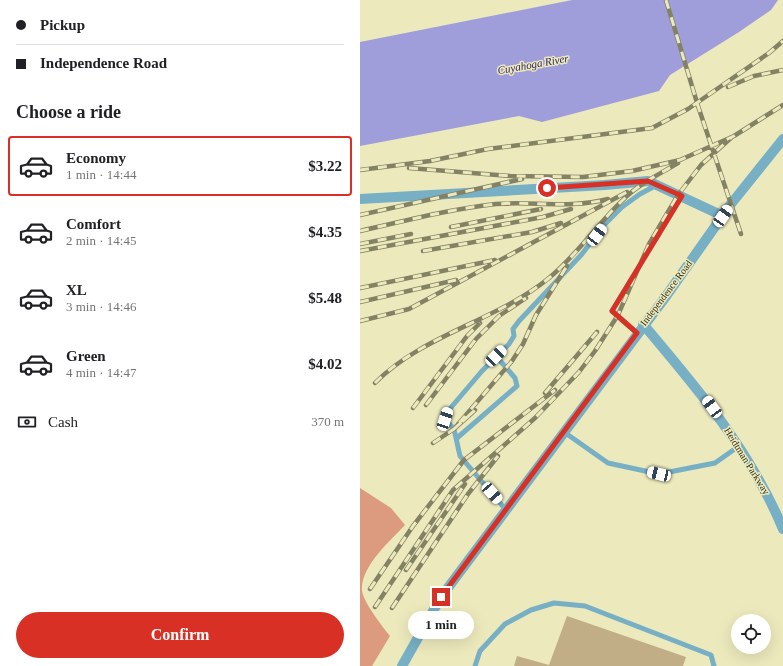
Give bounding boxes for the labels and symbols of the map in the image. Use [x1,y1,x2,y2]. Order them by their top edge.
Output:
water label: Cuyahoga River [497,52,570,76]
route start [538,179,556,197]
car [711,203,735,229]
car [585,222,609,248]
street label: Independence Road [638,258,694,328]
car [483,343,509,369]
car [700,394,724,420]
car [436,406,454,432]
street label: Heidtman Parkway [722,425,772,497]
car [646,465,672,483]
car [480,480,504,506]
route end [432,588,450,606]
callout: 1 min [408,611,474,639]

